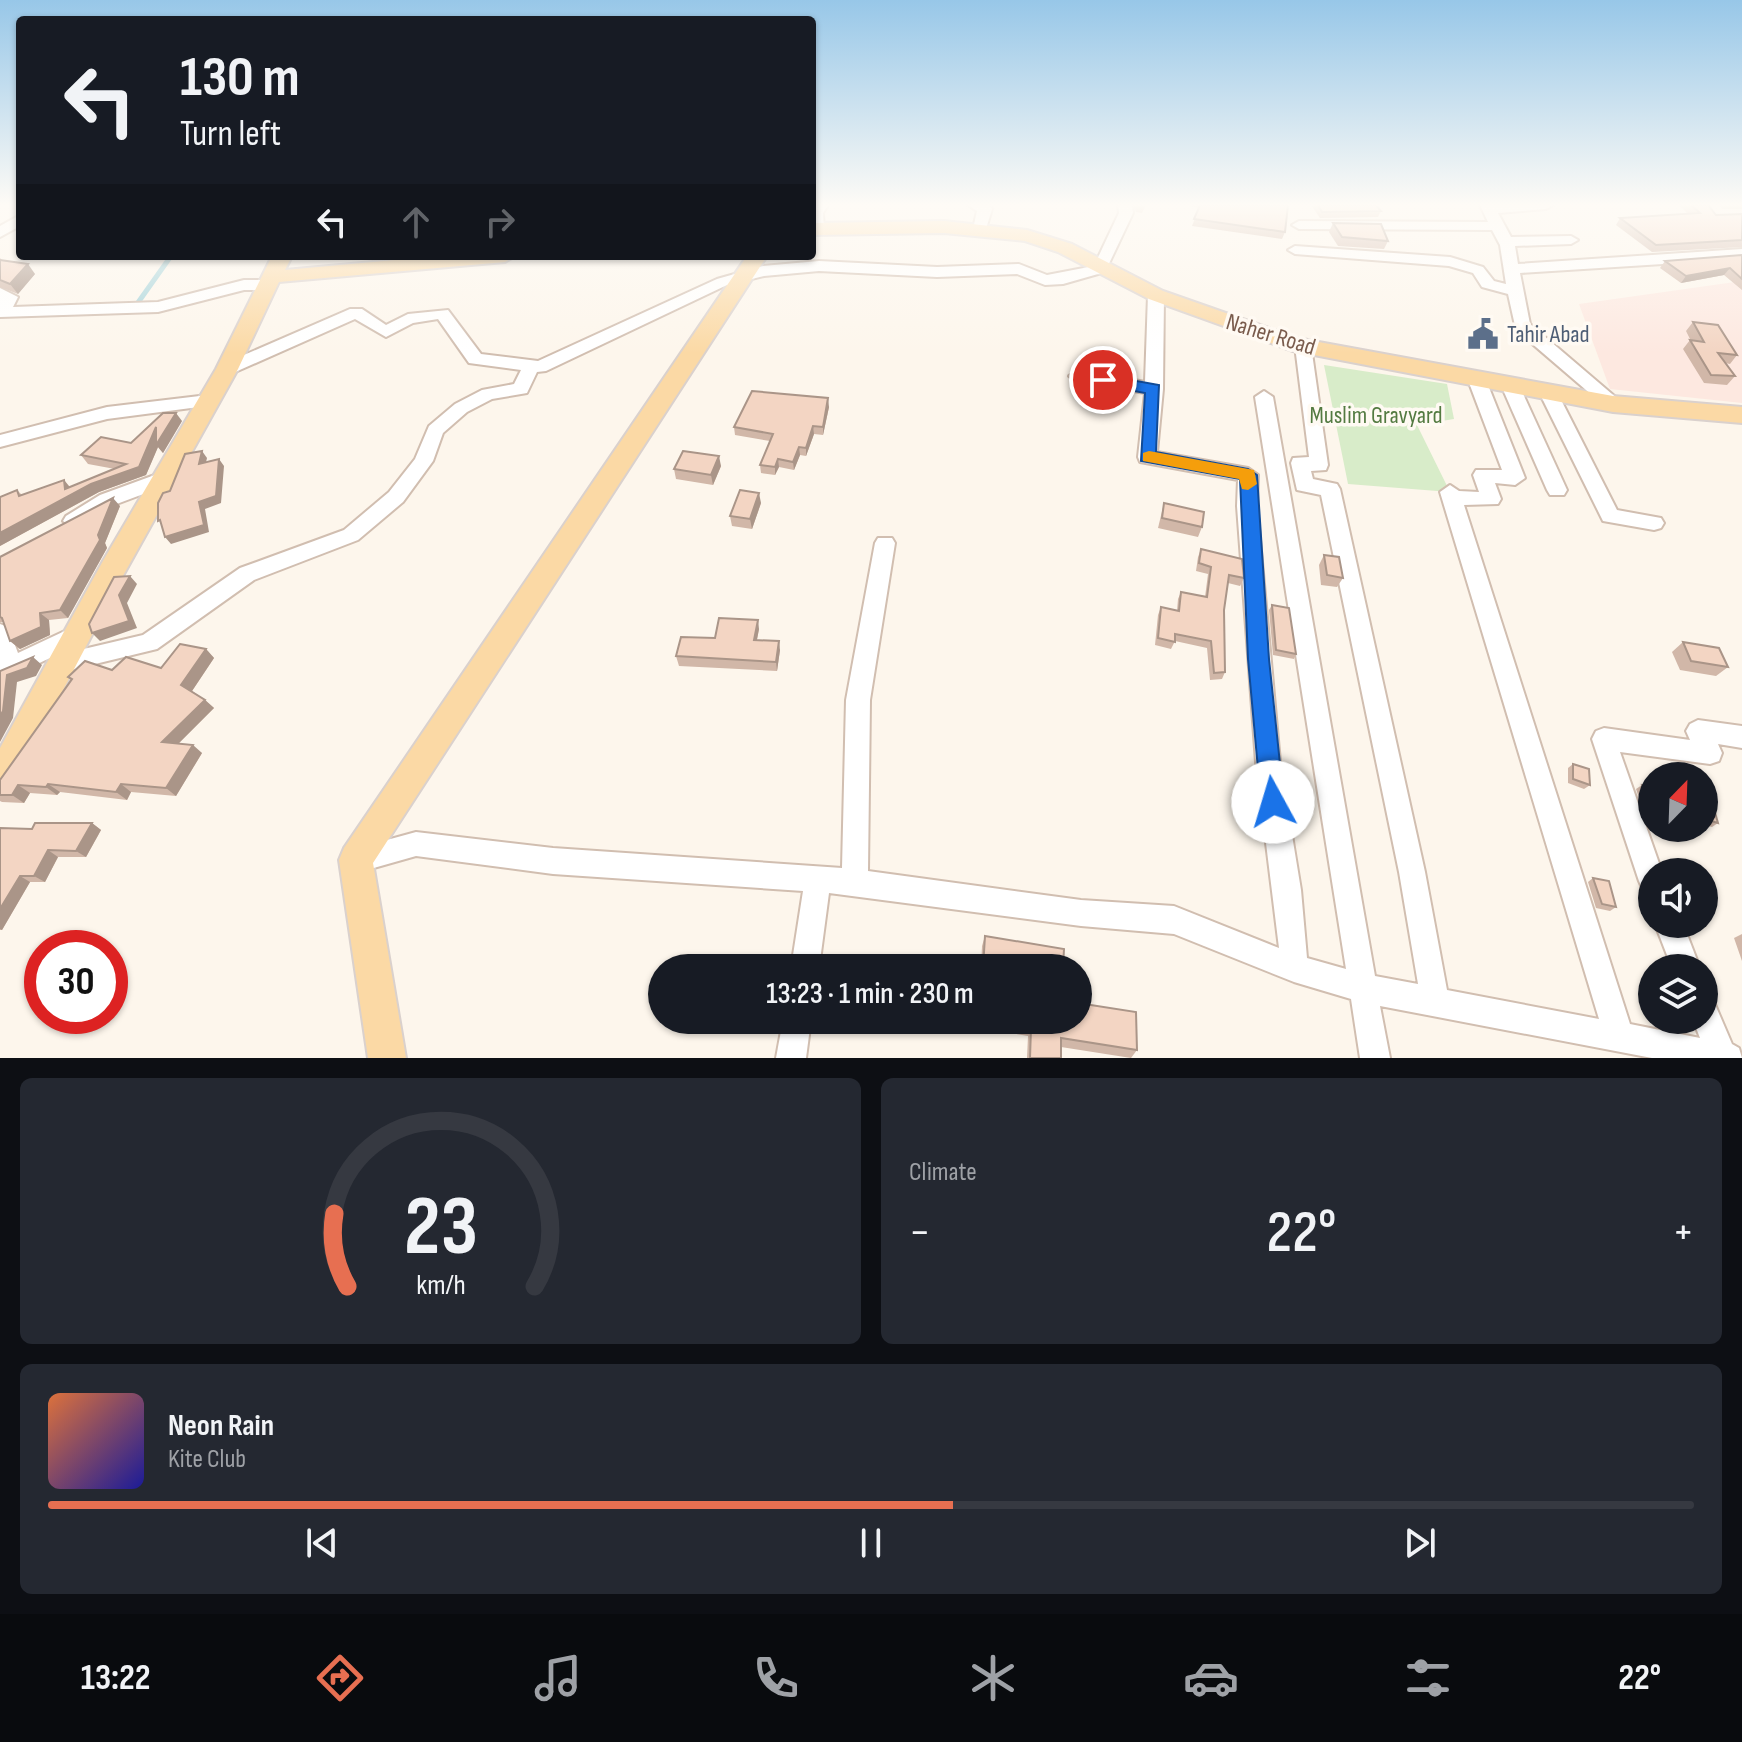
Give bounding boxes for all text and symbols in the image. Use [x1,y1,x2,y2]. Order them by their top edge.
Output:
text: 130 m [180,45,300,112]
icon: left [48,48,152,152]
text: Turn left [180,113,281,156]
icon: left [310,200,354,244]
icon: ahead [394,200,438,244]
icon: right [478,200,522,244]
street label: Naher Road [1223,307,1319,362]
public building icon: Tahir Abad [1466,317,1500,351]
place label: Tahir Abad [1507,320,1590,349]
pin [1069,346,1137,414]
icon: arrive [1081,358,1125,402]
park label: Muslim Gravyard [1309,401,1443,430]
position arrow [1231,760,1315,844]
north arrow [1638,762,1718,842]
map controls [1638,762,1718,1034]
button: sound [1638,858,1718,938]
speed limit sign: 30 [24,930,128,1034]
button: layers [1638,954,1718,1034]
text: 13:23 · 1 min · 230 m [766,976,974,1012]
text: Climate [909,1157,977,1188]
text: 23 [404,1178,477,1278]
text: 22° [1267,1197,1336,1269]
text: − [909,1206,931,1259]
text: + [1672,1206,1694,1259]
text: km/h [416,1268,465,1303]
text: Neon Rain [168,1408,274,1444]
text: Kite Club [168,1444,246,1475]
icon: previous [300,1521,344,1565]
icon: pause [849,1521,893,1565]
icon: next [1398,1521,1442,1565]
icon: directions [312,1650,368,1706]
icon: music [530,1650,586,1706]
icon: phone [748,1650,804,1706]
icon: climate [965,1650,1021,1706]
icon: car [1183,1650,1239,1706]
icon: filters [1400,1650,1456,1706]
text: 13:22 [81,1657,151,1700]
text: 22° [1618,1657,1661,1700]

